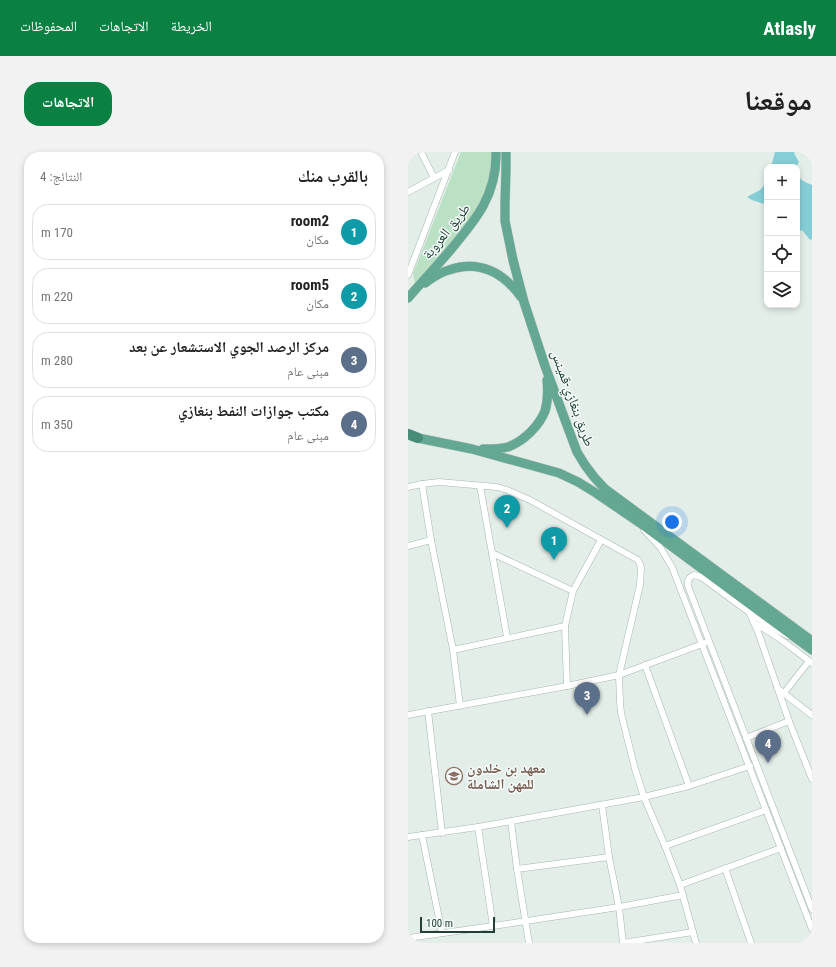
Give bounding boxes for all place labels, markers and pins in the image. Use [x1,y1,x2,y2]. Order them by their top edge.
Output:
pin: 2 [494,495,520,528]
pin: 1 [541,527,567,560]
pin: 3 [574,682,600,715]
pin: 4 [755,730,781,763]
place label: معهد بن خلدون للمهن الشاملة [467,760,546,793]
school or university icon: معهد بن خلدون للمهن الشاملة [444,766,464,786]

